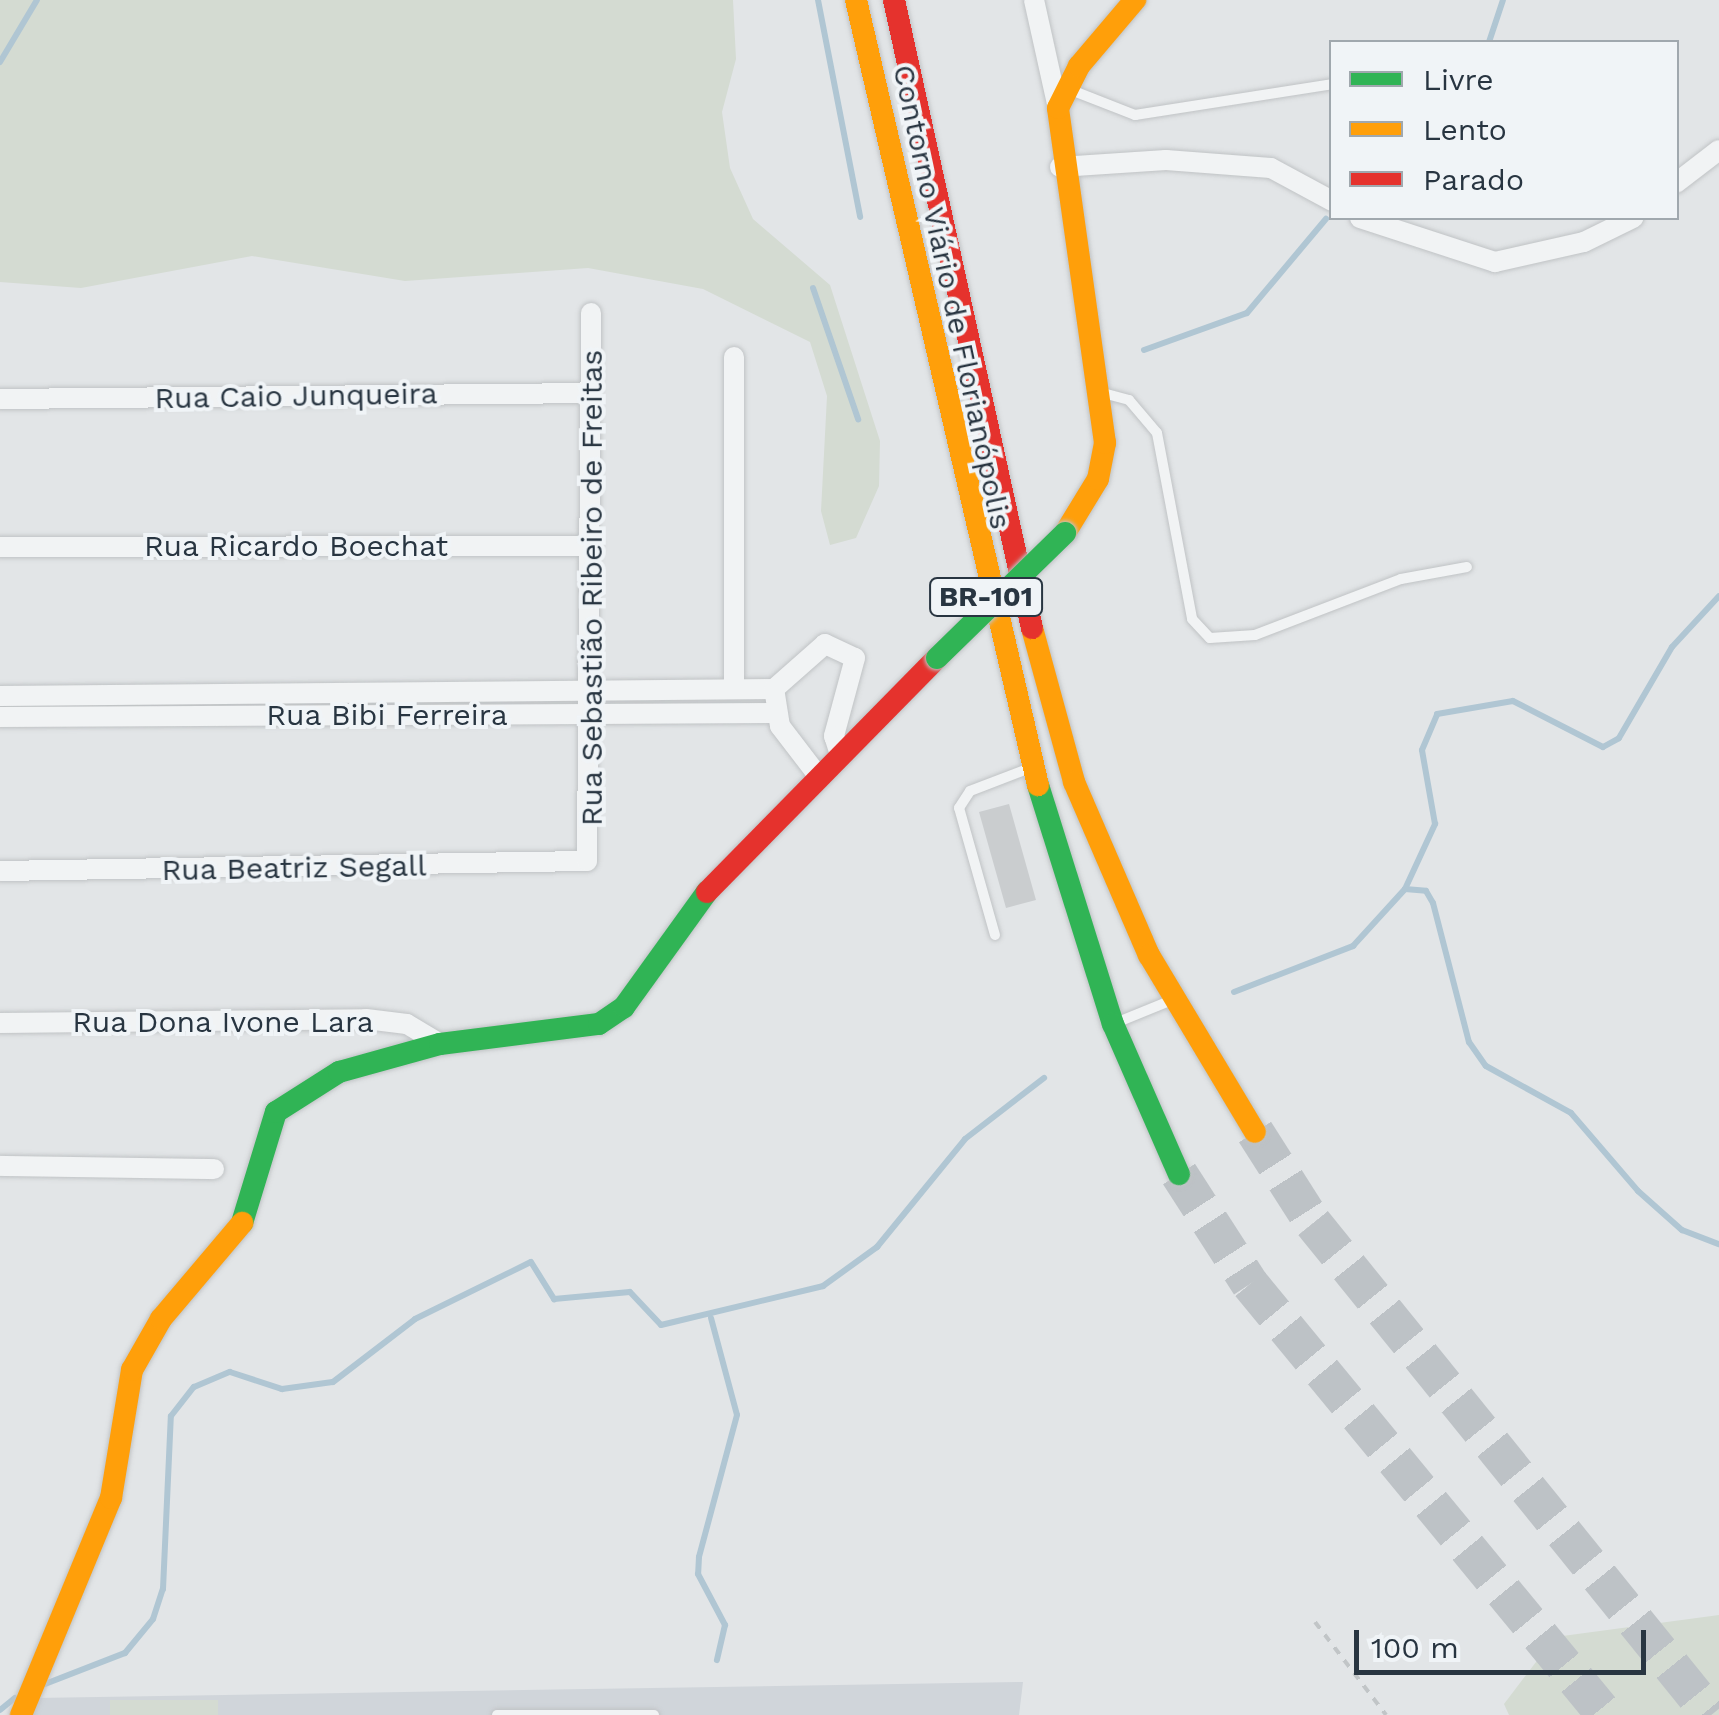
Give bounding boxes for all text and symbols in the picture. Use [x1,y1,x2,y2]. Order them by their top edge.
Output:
legend [1329,40,1679,220]
street label: Contorno Viário de Florianópolis [885,61,1019,533]
text: Livre [1423,62,1494,97]
text: Lento [1423,112,1507,147]
text: Parado [1423,162,1524,197]
street label: Rua Sebastião Ribeiro de Freitas [574,350,610,826]
street label: Rua Caio Junqueira [154,376,438,416]
street label: Rua Ricardo Boechat [144,528,448,564]
road number: BR-101 [928,574,1044,620]
street label: Rua Bibi Ferreira [266,697,508,733]
street label: Rua Beatriz Segall [161,848,427,888]
street label: Rua Dona Ivone Lara [71,1004,375,1040]
scale bar [1359,1610,1652,1672]
text: 100 m [1371,1630,1459,1665]

